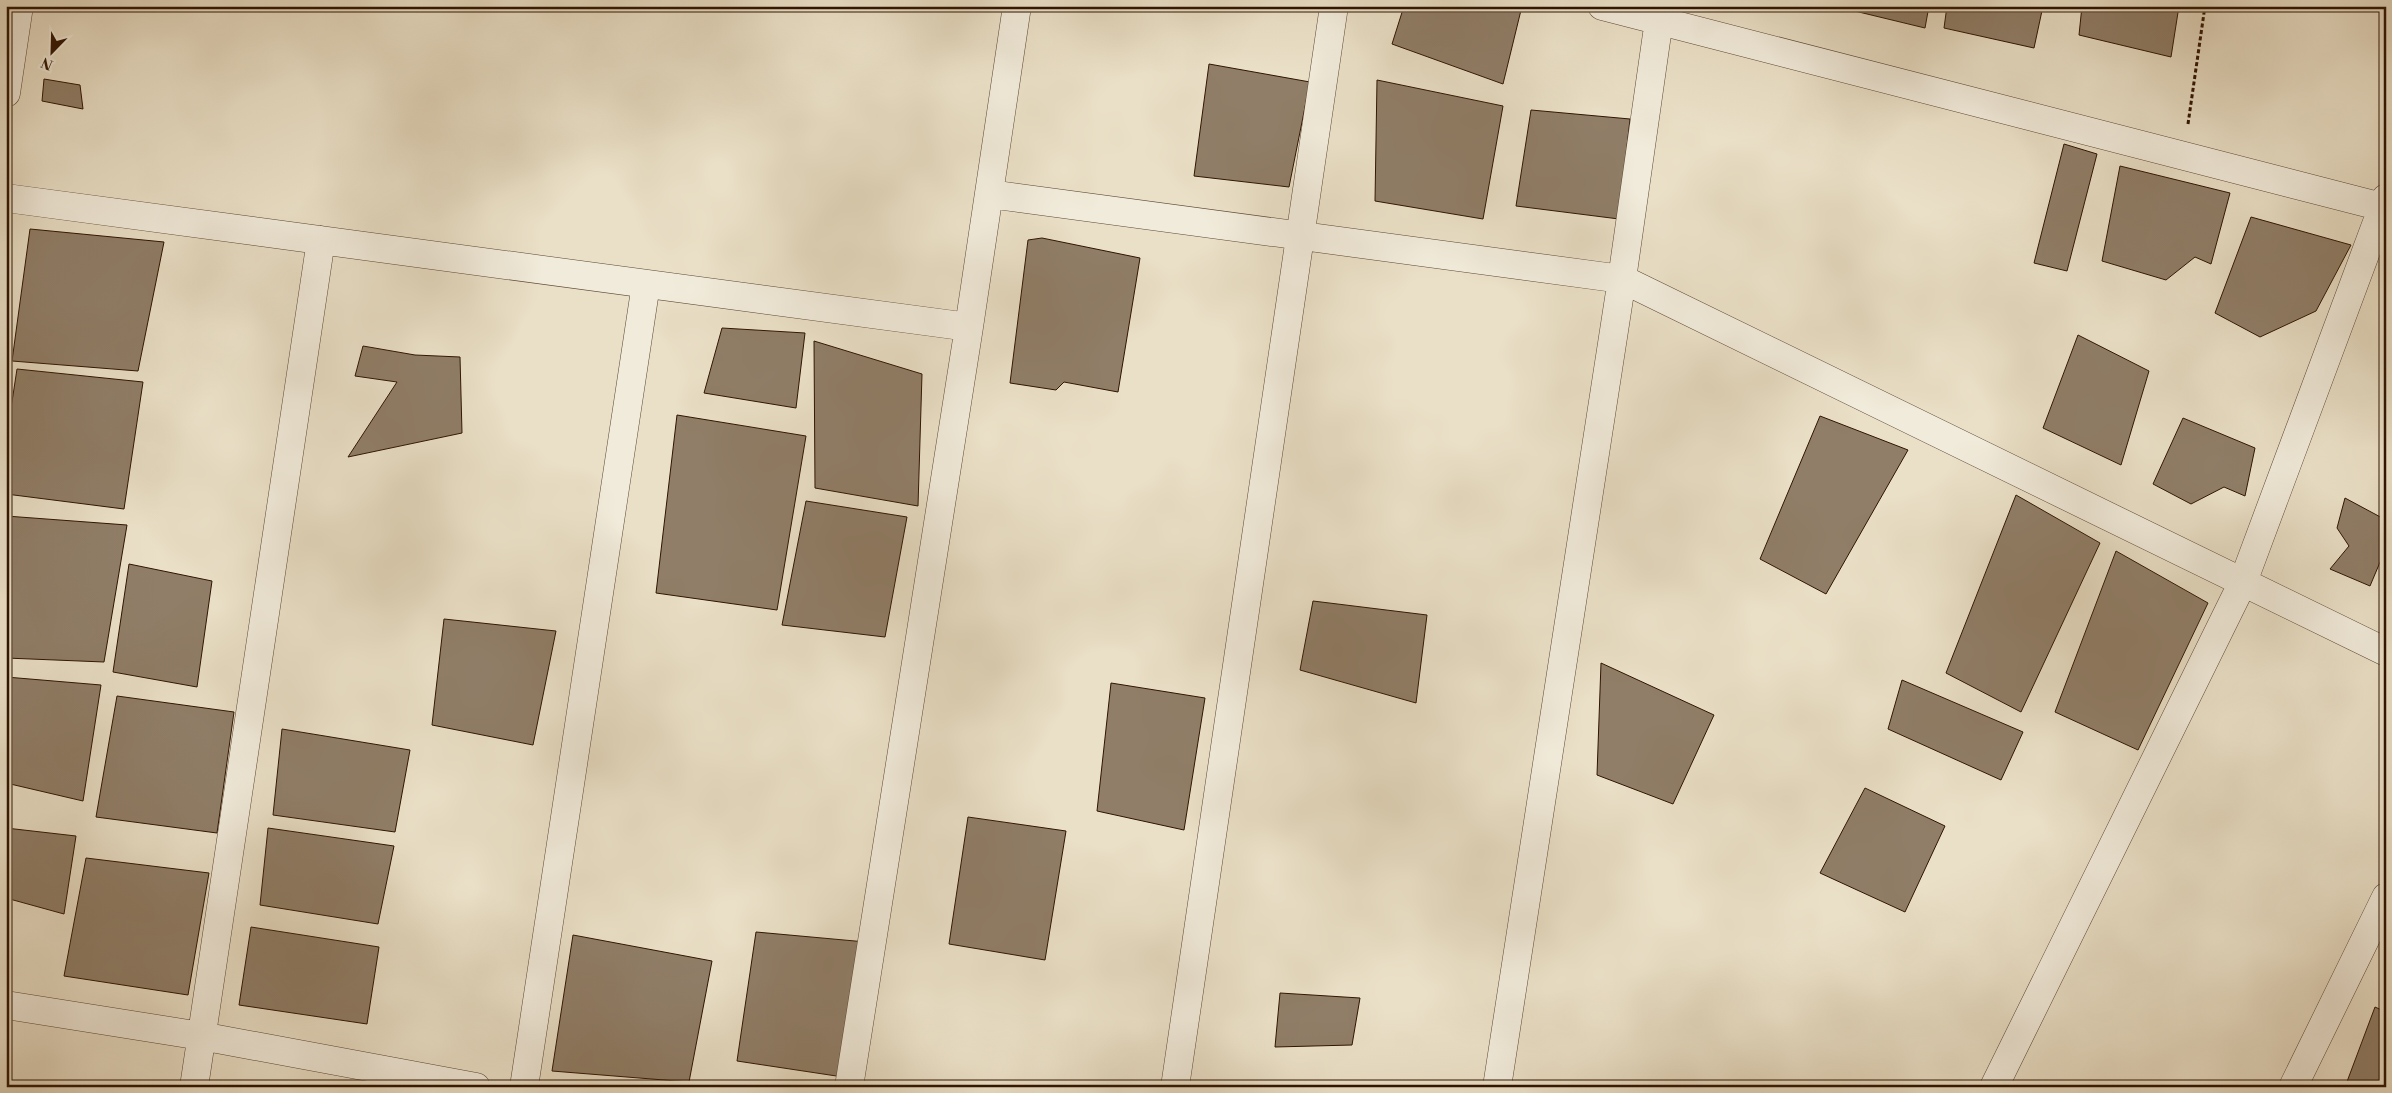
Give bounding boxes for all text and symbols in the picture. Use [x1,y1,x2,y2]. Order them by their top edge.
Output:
north arrow [28,28,78,78]
text: N [39,53,56,73]

